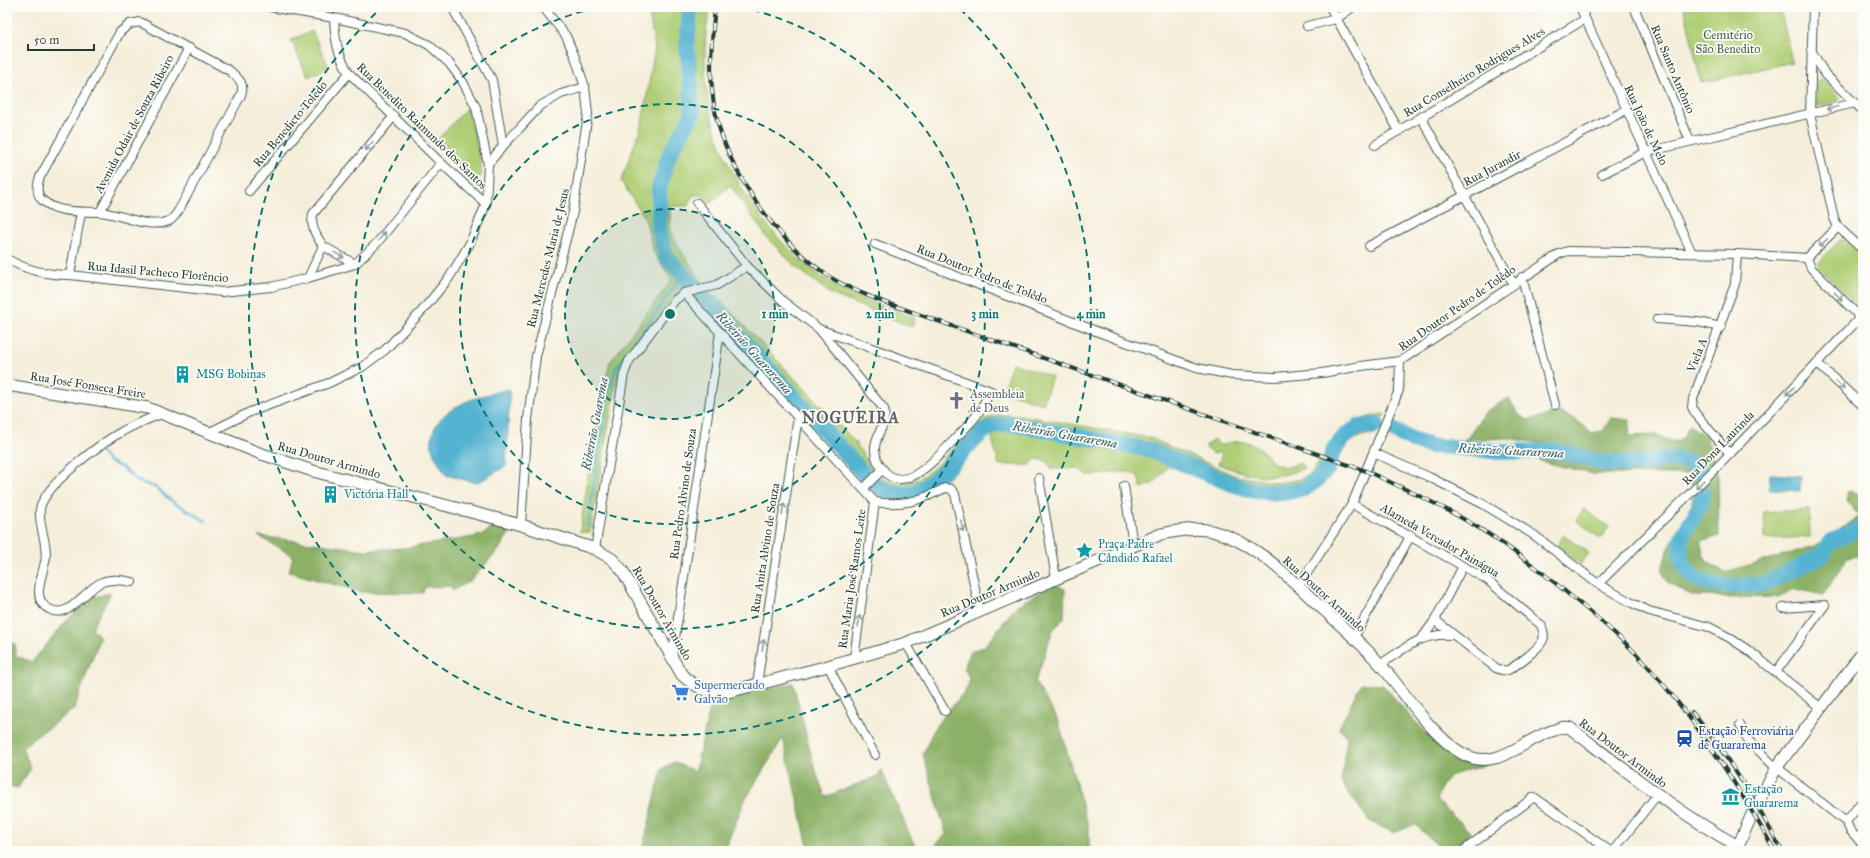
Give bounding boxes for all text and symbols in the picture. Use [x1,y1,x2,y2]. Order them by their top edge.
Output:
street label: Rua Santo Antônio [1648,23,1698,115]
street label: Rua Conselheiro Rodrigues Alves [1401,24,1548,121]
scale bar [28,26,94,52]
park label: Cemitério São Benedito [1696,28,1760,56]
text: 50 m [34,33,59,47]
street label: Avenida Odair de Souza Ribeiro [91,52,177,197]
street label: Rua Benedito Raimundo dos Santos [354,60,490,192]
street label: Rua Benedicto Toledo [250,78,330,170]
street label: Rua João de Melo [1620,83,1671,168]
one-way arrow [1826,105,1839,113]
one-way arrow [365,140,374,150]
street label: Rua Jurandir [1461,147,1524,190]
street label: Rua Mercedes Maria de Jesus [524,187,573,330]
one-way arrow [378,231,387,242]
one-way arrow [1818,238,1828,248]
street label: Rua Doutor Pedro de Tolêdo [915,241,1049,307]
one-way arrow [333,252,345,260]
street label: Rua Idasil Pacheco Florêncio [87,259,229,285]
street label: Rua Doutor Pedro de Tolêdo [1396,262,1518,354]
one-way arrow [1833,290,1843,300]
centre of rings [663,307,677,321]
water label: Ribeirão Guararema [712,307,795,398]
text: 1 min [761,307,789,321]
text: 2 min [866,307,895,321]
text: 3 min [971,307,999,322]
text: 4 min [1076,307,1106,322]
street label: Viela A [1684,336,1710,375]
building icon: MSG Bobinas [173,364,193,384]
place label: MSG Bobinas [196,367,266,381]
street label: Rua José Fonseca Freire [29,369,147,402]
water label: Ribeirão Guarema [578,376,612,473]
one-way arrow [1835,380,1845,389]
one-way arrow [1786,386,1795,396]
place label: Assembleia de Deus [969,387,1025,415]
church icon: Assembleia de Deus [947,391,967,411]
street label: Rua Dona Laurinda [1679,407,1758,488]
district label: NOGUEIRA [802,408,900,427]
water label: Ribeirão Guararema [1010,418,1119,452]
street label: Rua Pedro Alvino de Souza [667,427,699,560]
street label: Rua Doutor Armindo [276,439,382,481]
water label: Ribeirão Guararema [1457,440,1564,462]
one-way arrow [1695,479,1705,489]
street label: Rua Anita Alvino de Souza [748,481,782,614]
building icon: Victória Hall [321,484,341,504]
place label: Victória Hall [343,487,409,501]
street label: Alameda Vereador Painágua [1377,500,1503,581]
one-way arrow [779,503,787,516]
street label: Rua Maria José Ramos Leite [835,508,870,650]
one-way arrow [958,519,966,532]
place label: Praça Padre Cândido Rafael [1098,537,1173,565]
place icon: Praça Padre Cândido Rafael [1075,541,1095,561]
street label: Rua Doutor Armindo [1280,553,1368,635]
street label: Rua Doutor Armindo [629,563,695,663]
street label: Rua Doutor Armindo [938,566,1042,620]
one-way arrow [855,614,863,627]
one-way arrow [759,639,767,652]
place label: Supermercado Galvão [694,678,765,706]
supermarket icon: Supermercado Galvão [671,682,691,702]
street label: Rua Doutor Armindo [1576,715,1670,791]
place label: Estação Ferroviária de Guararema [1698,724,1795,752]
station icon: Estação Ferroviária de Guararema [1675,728,1695,748]
place label: Estação Guararema [1744,782,1799,810]
museum icon: Estação Guararema [1721,786,1741,806]

